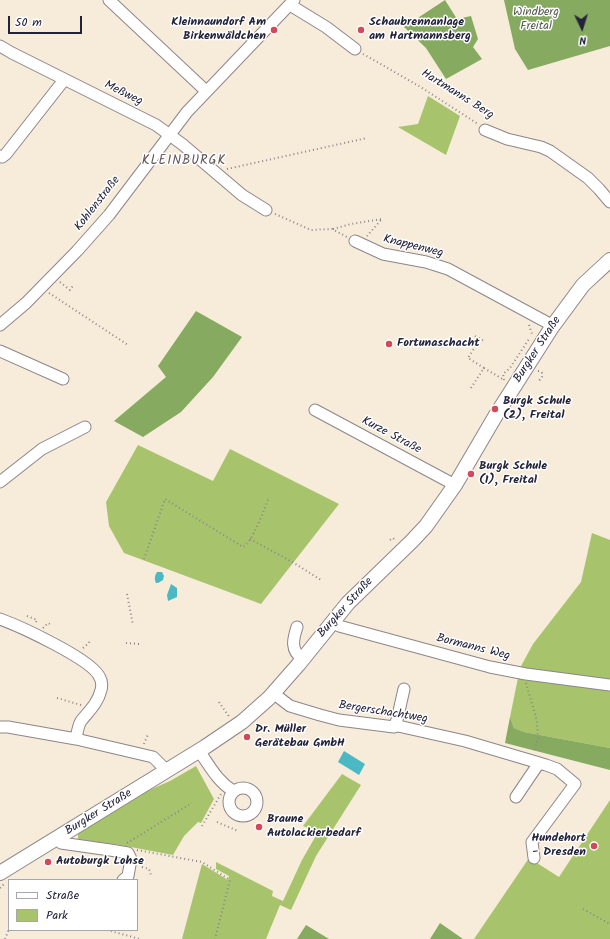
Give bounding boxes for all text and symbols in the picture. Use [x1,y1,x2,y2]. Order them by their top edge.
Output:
park label: Windberg Freital [513,6,559,34]
scale bar [10,8,84,34]
north arrow [562,8,602,48]
text: 50 m [15,13,42,32]
place label: Kleinnaundorf Am Birkenwäldchen [171,16,266,44]
place label: Schaubrennanlage am Hartmannsberg [369,16,471,44]
marker: Kleinnaundorf Am Birkenwäldchen [269,25,279,35]
marker: Schaubrennanlage am Hartmannsberg [356,25,366,35]
text: N [579,31,587,49]
street label: Hartmanns Berg [418,67,496,123]
street label: Meßweg [101,79,145,109]
district label: KLEINBURGK [142,154,226,170]
street label: Kohlenstraße [72,174,124,234]
street label: Knappenweg [381,233,445,261]
street label: Burgker Straße [511,314,565,386]
place label: Fortunaschacht [397,337,480,351]
marker: Fortunaschacht [384,339,394,349]
place label: Burgk Schule (2), Freital [503,395,571,423]
marker: Burgk Schule (2), Freital [490,404,500,414]
street label: Kurze Straße [359,414,423,458]
place label: Burgk Schule (1), Freital [479,460,547,488]
marker: Burgk Schule (1), Freital [466,469,476,479]
street label: Burgker Straße [315,575,377,641]
street label: Bormanns Weg [435,632,511,664]
street label: Bergerschachtweg [337,699,429,727]
place label: Dr. Müller Gerätebau GmbH [255,723,345,751]
marker: Dr. Müller Gerätebau GmbH [242,732,252,742]
street label: Burgker Straße [63,787,135,839]
place label: Braune Autolackierbedarf [267,813,361,841]
marker: Braune Autolackierbedarf [254,822,264,832]
place label: Hundehort - Dresden [531,832,586,860]
marker: Hundehort - Dresden [589,841,599,851]
place label: Autoburgk Lohse [56,855,144,869]
marker: Autoburgk Lohse [43,857,53,867]
legend [8,879,138,931]
text: Straße [46,886,79,905]
text: Park [46,906,68,925]

